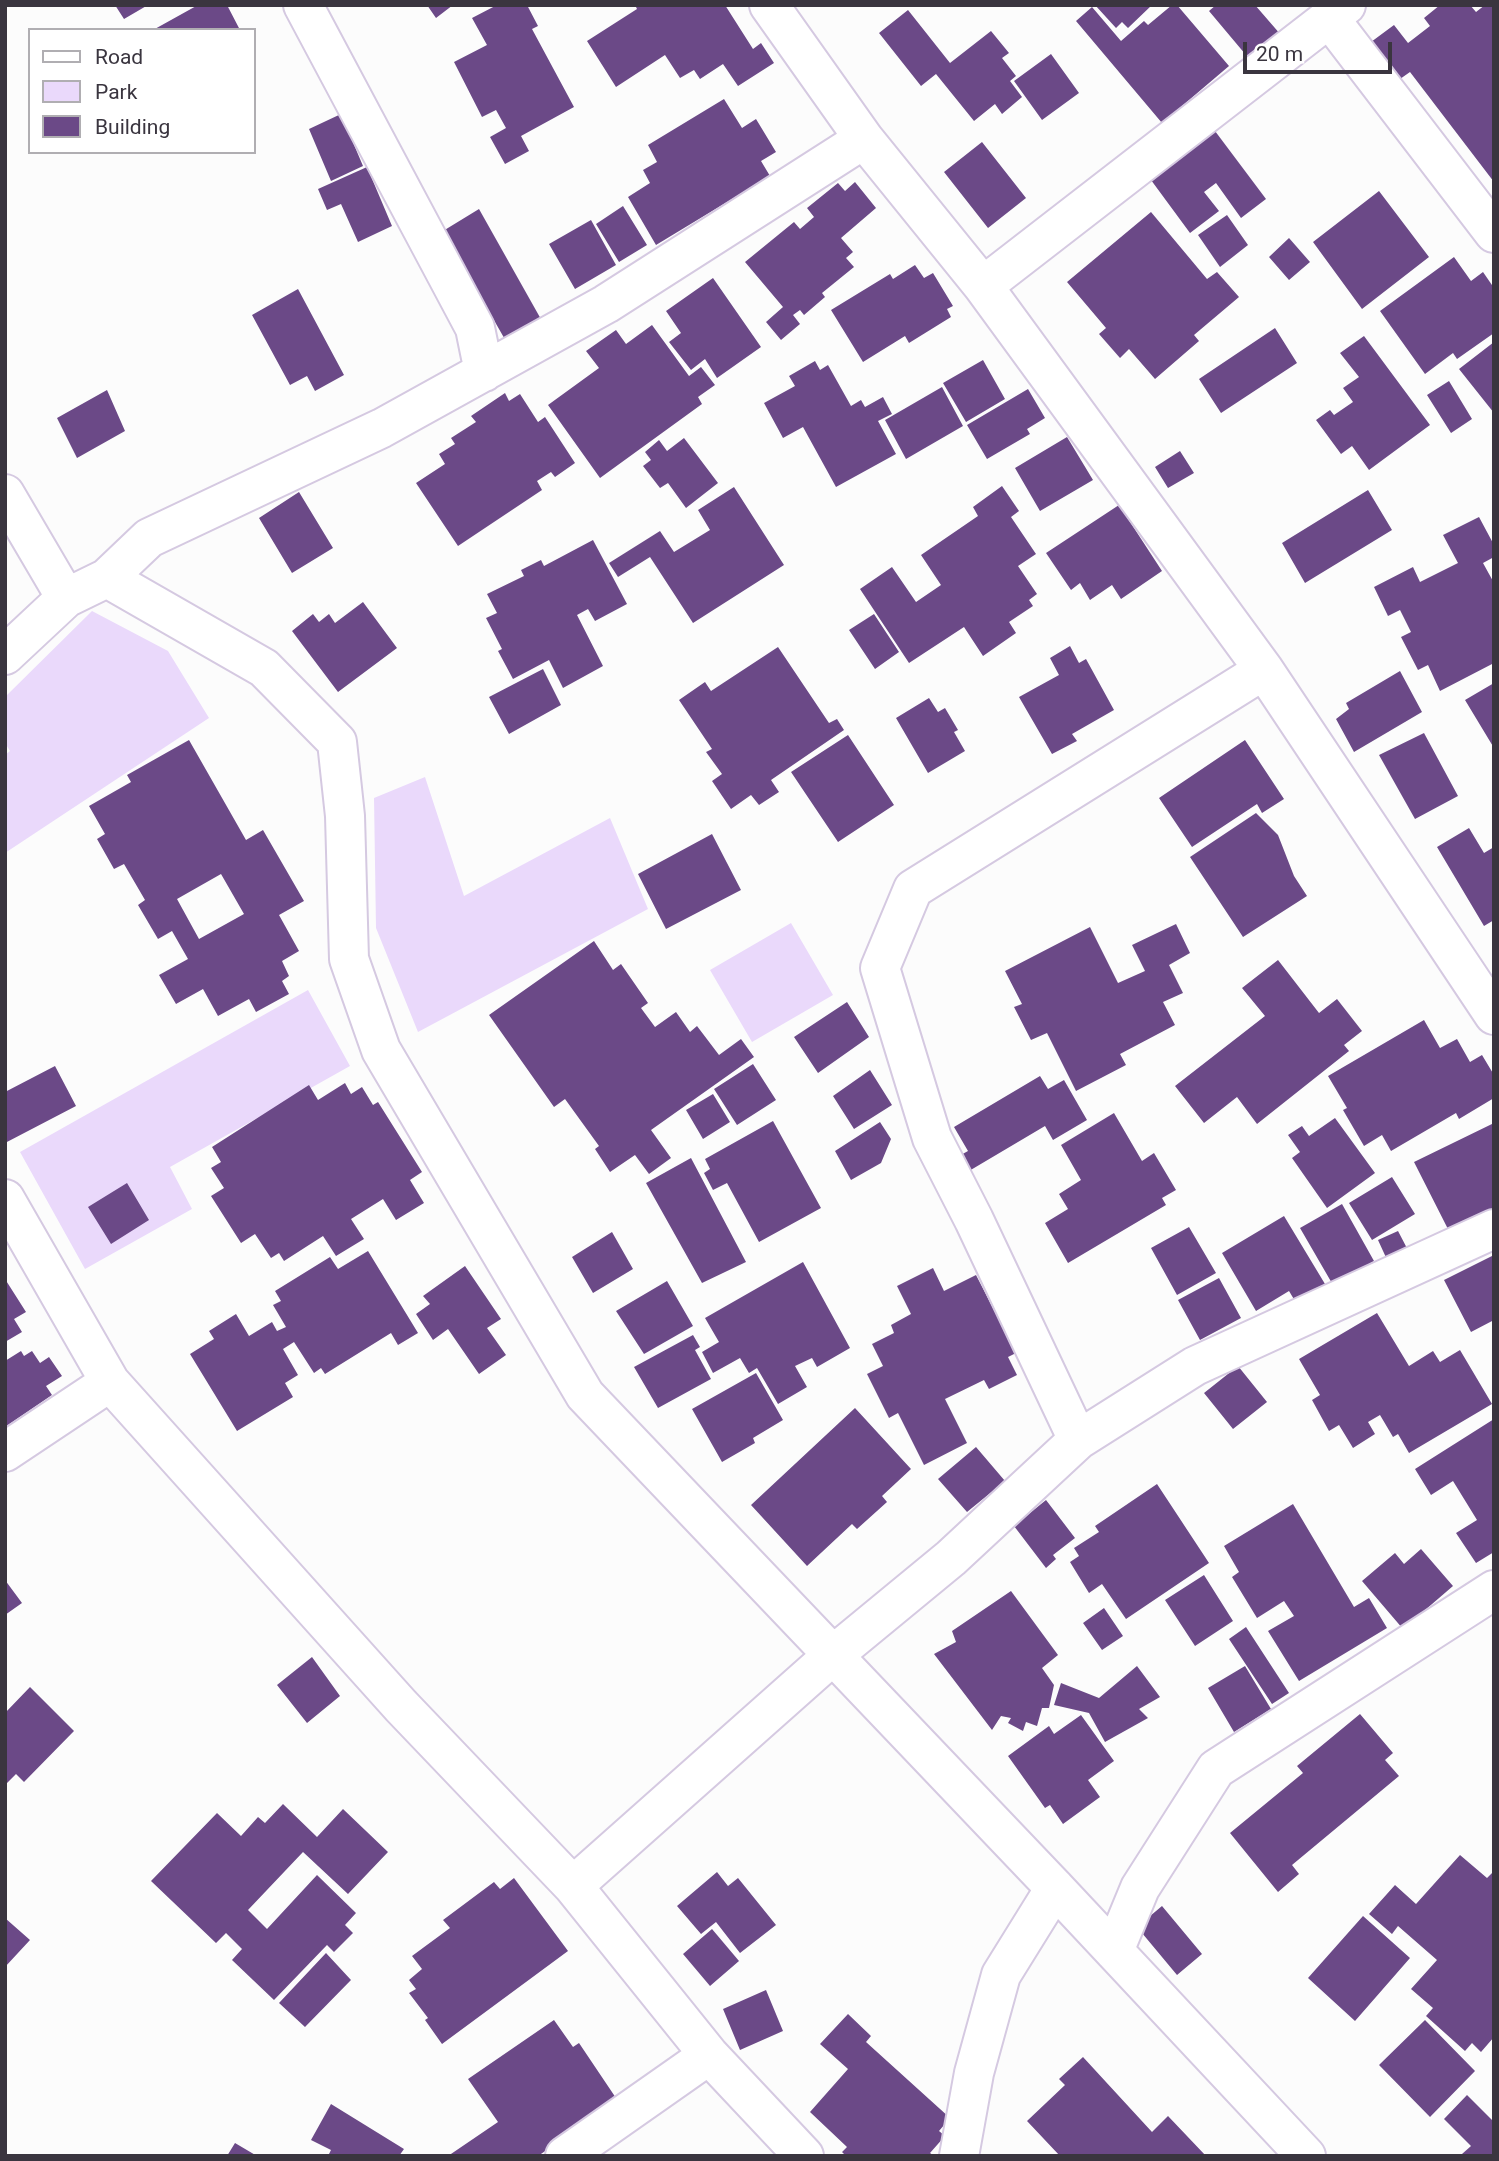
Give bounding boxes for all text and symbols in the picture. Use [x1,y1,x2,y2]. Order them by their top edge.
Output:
legend [28,28,256,154]
scale bar [1247,28,1396,72]
text: 20 m [1256,42,1303,66]
text: Road [95,45,143,69]
text: Park [95,80,137,104]
text: Building [95,115,170,139]

